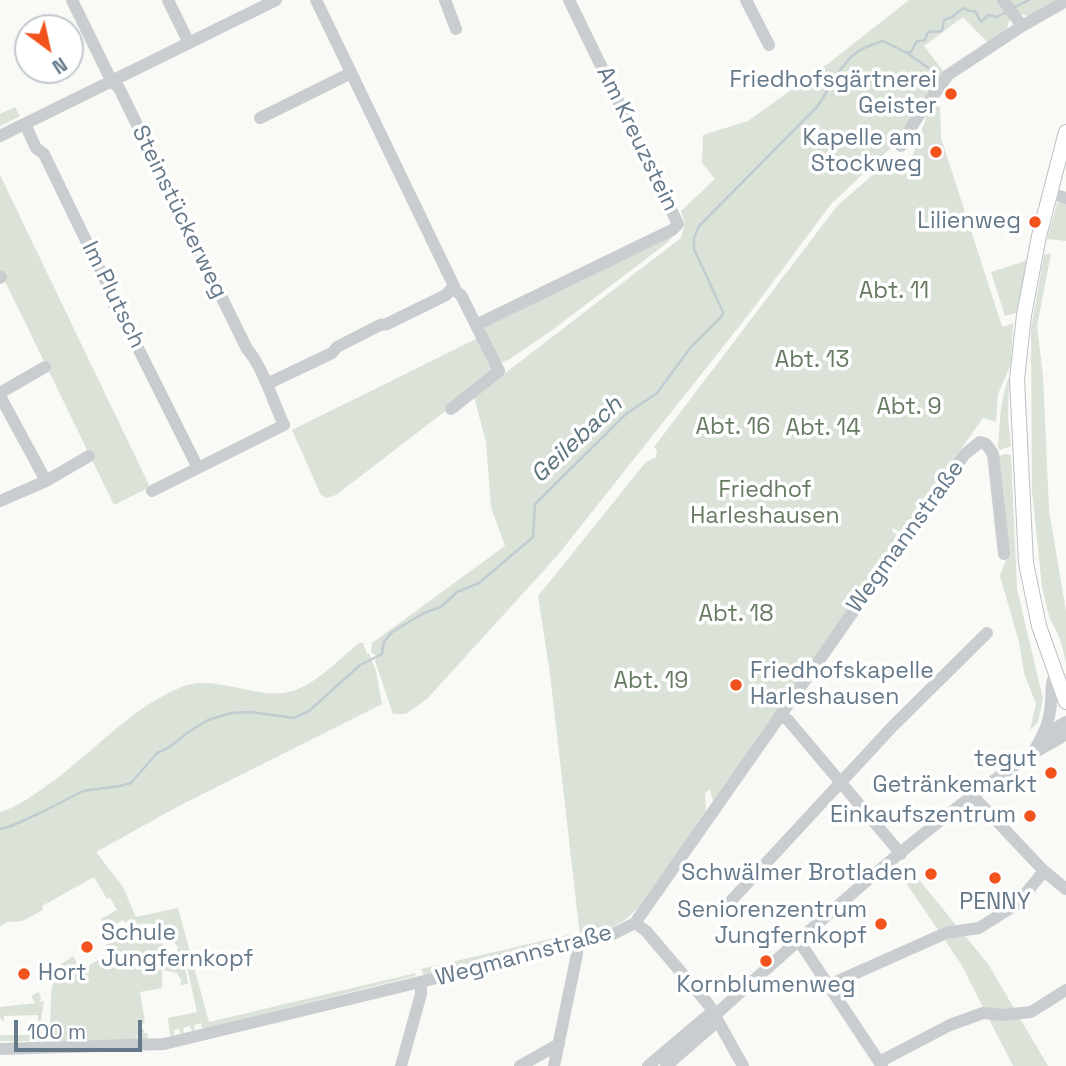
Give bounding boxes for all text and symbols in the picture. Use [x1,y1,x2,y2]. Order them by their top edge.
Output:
north arrow [14,14,84,84]
text: N [47,51,72,79]
street label: Am Kreuzstein [590,62,684,216]
place label: Friedhofsgärtnerei Geister [729,67,937,121]
marker: Friedhofsgärtnerei Geister [943,86,959,102]
street label: Steinstückerweg [125,121,233,303]
place label: Kapelle am Stockweg [803,125,922,179]
marker: Kapelle am Stockweg [928,144,944,160]
place label: Lilienweg [917,208,1021,236]
marker: Lilienweg [1027,214,1043,230]
street label: Im Plutsch [75,237,151,353]
park label: Abt. 11 [859,278,929,306]
park label: Abt. 13 [775,347,849,375]
water label: Geilebach [525,391,629,489]
park label: Abt. 9 [876,394,942,422]
park label: Abt. 16 [696,414,770,442]
park label: Abt. 14 [785,415,861,443]
street label: Wegmannstraße [842,456,970,618]
park label: Friedhof Harleshausen [690,477,840,531]
park label: Abt. 18 [698,601,774,629]
place label: Friedhofskapelle Harleshausen [750,658,934,712]
park label: Abt. 19 [614,668,688,696]
marker: Friedhofskapelle Harleshausen [728,677,744,693]
place label: tegut Getränkemarkt [872,746,1037,800]
marker: tegut Getränkemarkt [1043,765,1059,781]
place label: Einkaufszentrum [830,802,1016,830]
marker: Einkaufszentrum [1022,808,1038,824]
place label: Schwälmer Brotladen [681,860,917,888]
marker: Schwälmer Brotladen [923,866,939,882]
marker: PENNY [987,870,1003,886]
place label: PENNY [959,889,1031,917]
place label: Seniorenzentrum Jungfernkopf [677,897,867,951]
marker: Seniorenzentrum Jungfernkopf [873,916,889,932]
street label: Wegmannstraße [433,919,615,993]
place label: Schule Jungfernkopf [101,920,254,974]
marker: Schule Jungfernkopf [79,939,95,955]
marker: Kornblumenweg [758,953,774,969]
place label: Hort [38,960,87,988]
marker: Hort [16,966,32,982]
place label: Kornblumenweg [676,972,856,1000]
scale bar [18,1006,145,1050]
text: 100 m [27,1018,86,1045]

